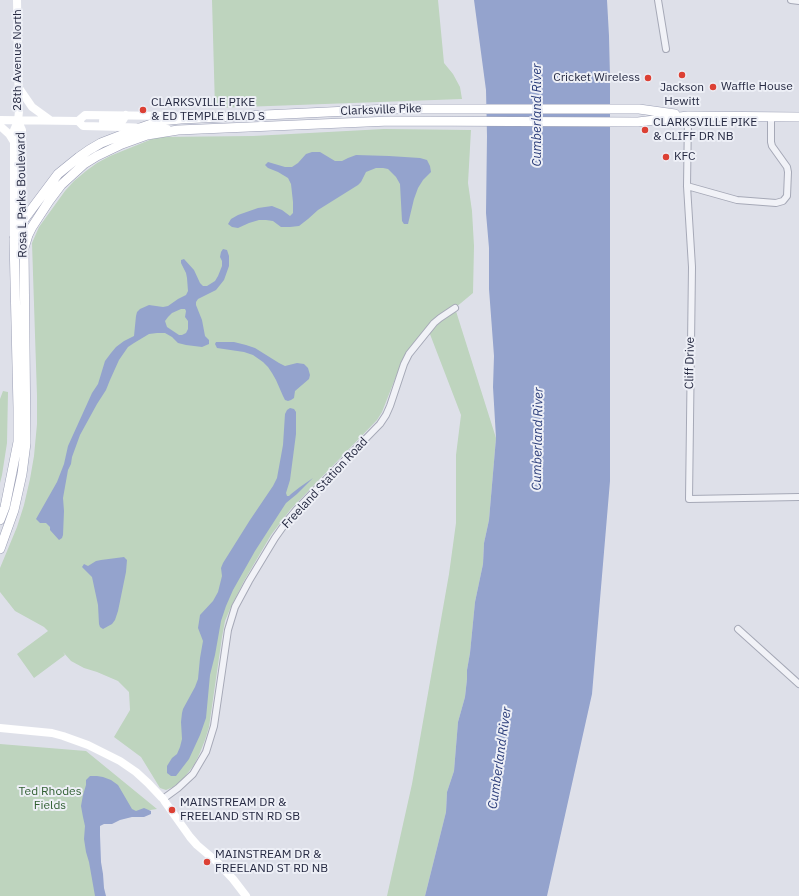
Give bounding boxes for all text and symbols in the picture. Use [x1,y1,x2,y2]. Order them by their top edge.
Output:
street label: 28th Avenue North [11,9,25,111]
water label: Cumberland River [529,63,545,167]
marker: Jackson Hewitt [677,70,687,80]
place label: Cricket Wireless [553,71,640,85]
marker: Cricket Wireless [643,73,653,83]
place label: Waffle House [721,80,793,94]
place label: Jackson Hewitt [660,81,704,109]
marker: Waffle House [708,82,718,92]
place label: CLARKSVILLE PIKE & ED TEMPLE BLVD S [151,96,265,124]
street label: Clarksville Pike [340,101,422,119]
marker: CLARKSVILLE PIKE & ED TEMPLE BLVD S [138,105,148,115]
place label: CLARKSVILLE PIKE & CLIFF DR NB [653,116,757,144]
marker: CLARKSVILLE PIKE & CLIFF DR NB [640,125,650,135]
street label: Rosa L Parks Boulevard [14,132,30,258]
place label: KFC [674,150,696,164]
marker: KFC [661,152,671,162]
street label: Cliff Drive [682,337,698,389]
water label: Cumberland River [529,387,547,491]
street label: Freeland Station Road [279,435,371,531]
water label: Cumberland River [485,706,515,810]
park label: Ted Rhodes Fields [18,785,82,813]
place label: MAINSTREAM DR & FREELAND STN RD SB [180,796,300,824]
marker: MAINSTREAM DR & FREELAND STN RD SB [167,805,177,815]
place label: MAINSTREAM DR & FREELAND ST RD NB [215,848,328,876]
marker: MAINSTREAM DR & FREELAND ST RD NB [202,857,212,867]

